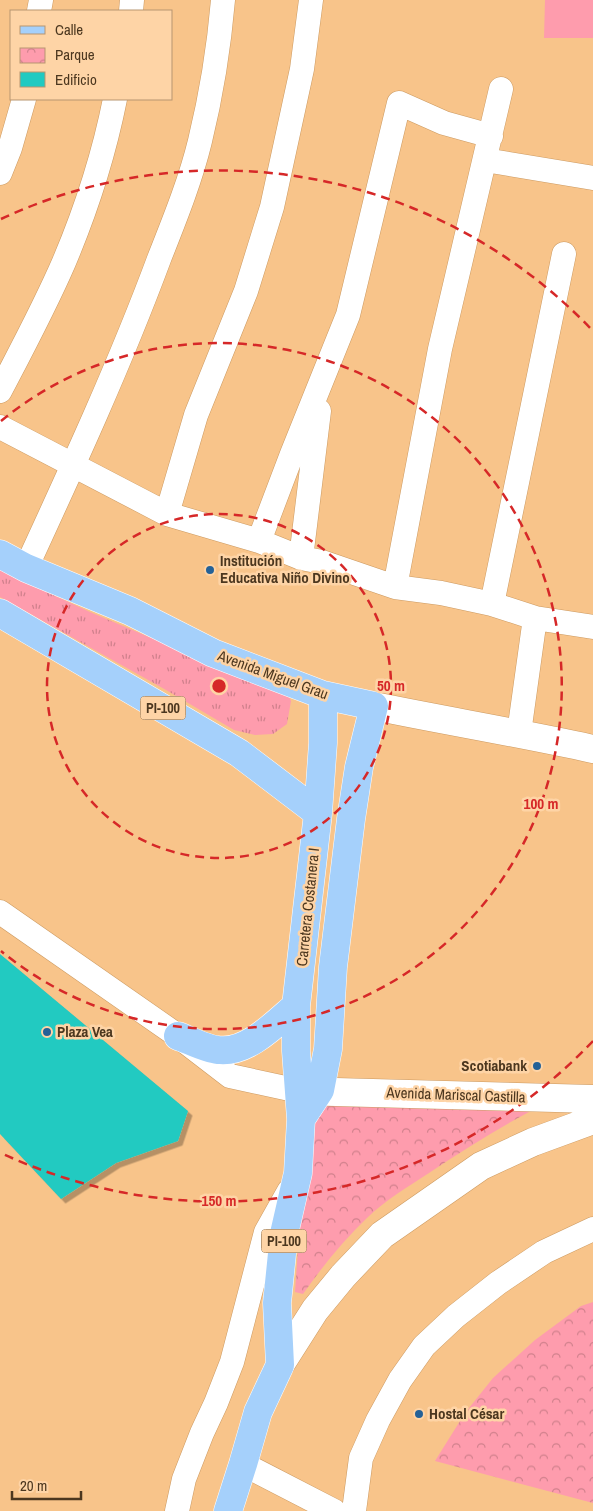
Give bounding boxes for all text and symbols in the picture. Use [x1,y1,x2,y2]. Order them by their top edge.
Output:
legend [10,10,172,100]
text: Calle [55,19,83,40]
text: Parque [55,44,95,65]
text: Edificio [55,69,97,90]
place label: Institución Educativa Niño Divino [220,550,350,588]
marker: Institución Educativa Niño Divino [204,564,216,576]
street label: Avenida Miguel Grau [214,644,331,704]
text: 50 m [377,675,405,696]
centre of rings [210,677,228,695]
road number: PI-100 [140,696,186,720]
text: 100 m [524,793,558,814]
street label: Carretera Costanera I [291,847,324,967]
place label: Plaza Vea [57,1021,113,1042]
marker: Plaza Vea [41,1026,53,1038]
place label: Scotiabank [461,1055,527,1076]
marker: Scotiabank [531,1060,543,1072]
street label: Avenida Mariscal Castilla [385,1082,526,1107]
text: 150 m [202,1190,236,1211]
road number: PI-100 [262,1230,306,1252]
place label: Hostal César [429,1403,504,1424]
marker: Hostal César [413,1408,425,1420]
scale bar [12,1468,81,1500]
text: 20 m [20,1475,47,1496]

